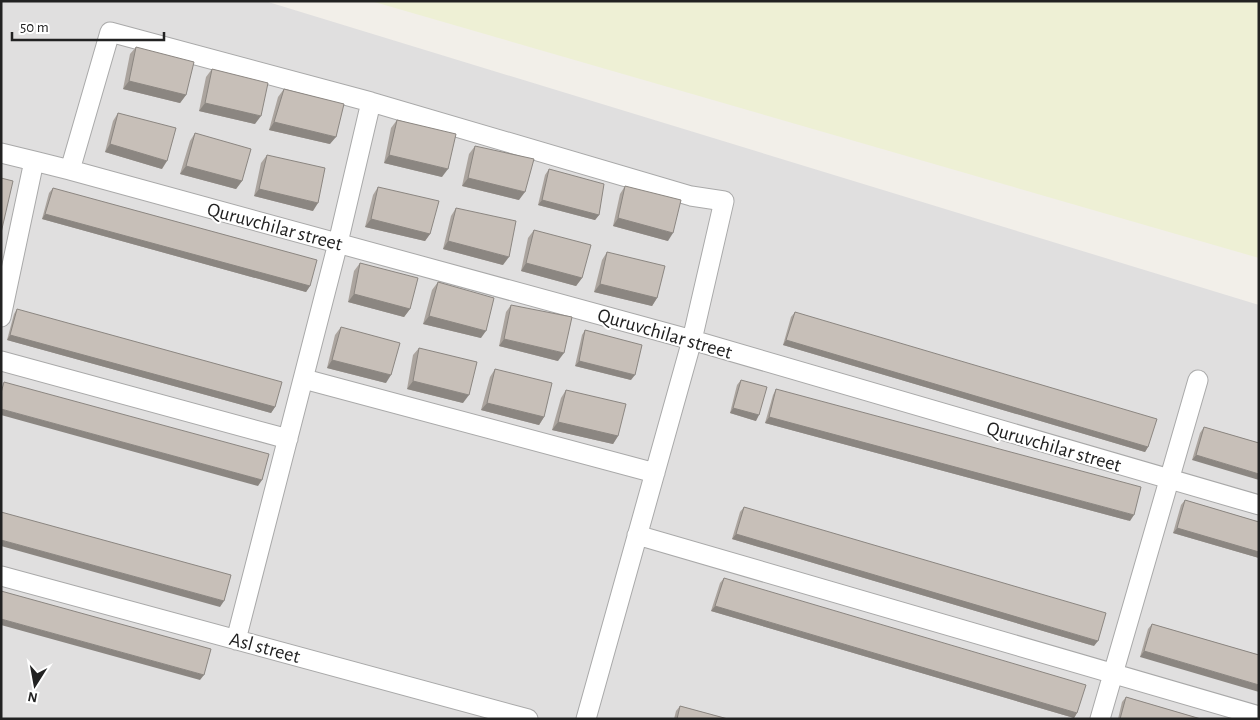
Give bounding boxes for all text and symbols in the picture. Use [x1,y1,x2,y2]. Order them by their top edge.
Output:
scale bar [12,10,165,42]
text: 50 m [20,20,49,35]
street label: Quruvchilar street [205,199,345,255]
street label: Quruvchilar street [595,305,735,363]
street label: Quruvchilar street [984,418,1124,476]
street label: Asl street [227,629,303,667]
north arrow [10,660,60,710]
text: N [27,689,39,705]

